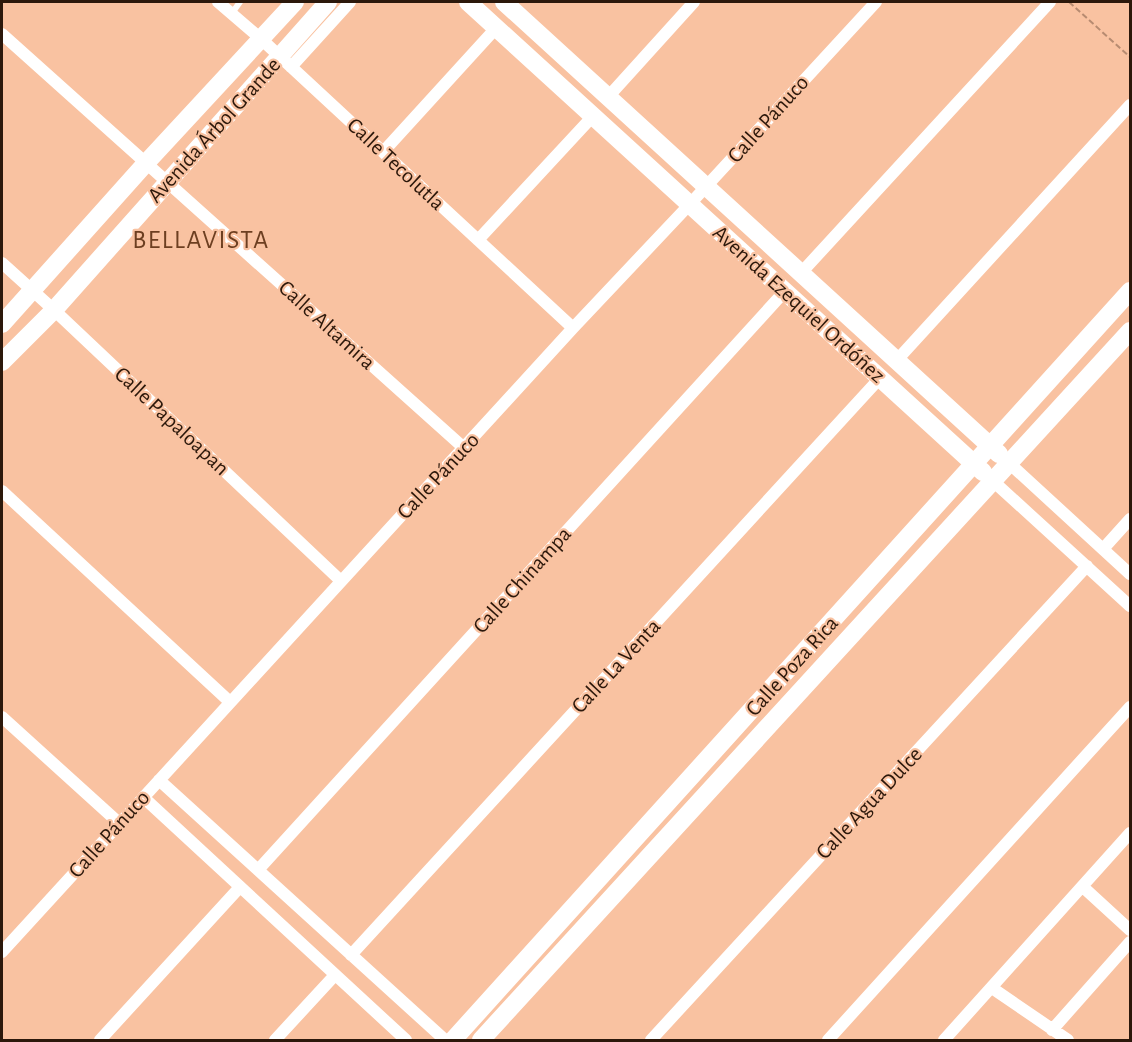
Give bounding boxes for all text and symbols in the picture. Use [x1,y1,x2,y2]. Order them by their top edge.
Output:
street label: Avenida Árbol Grande [143,53,285,207]
street label: Calle Pánuco [723,71,813,167]
street label: Calle Tecolutla [343,114,449,214]
street label: Avenida Ezequiel Ordóñez [709,221,889,387]
district label: BELLAVISTA [132,227,270,253]
street label: Calle Altamira [275,276,379,374]
street label: Calle Papaloapan [111,363,233,479]
street label: Calle Pánuco [393,429,483,523]
street label: Calle Chinampa [469,523,575,637]
street label: Calle Poza Rica [742,612,842,720]
street label: Calle La Venta [567,615,665,717]
street label: Calle Agua Dulce [812,743,926,863]
street label: Calle Pánuco [64,786,154,882]

